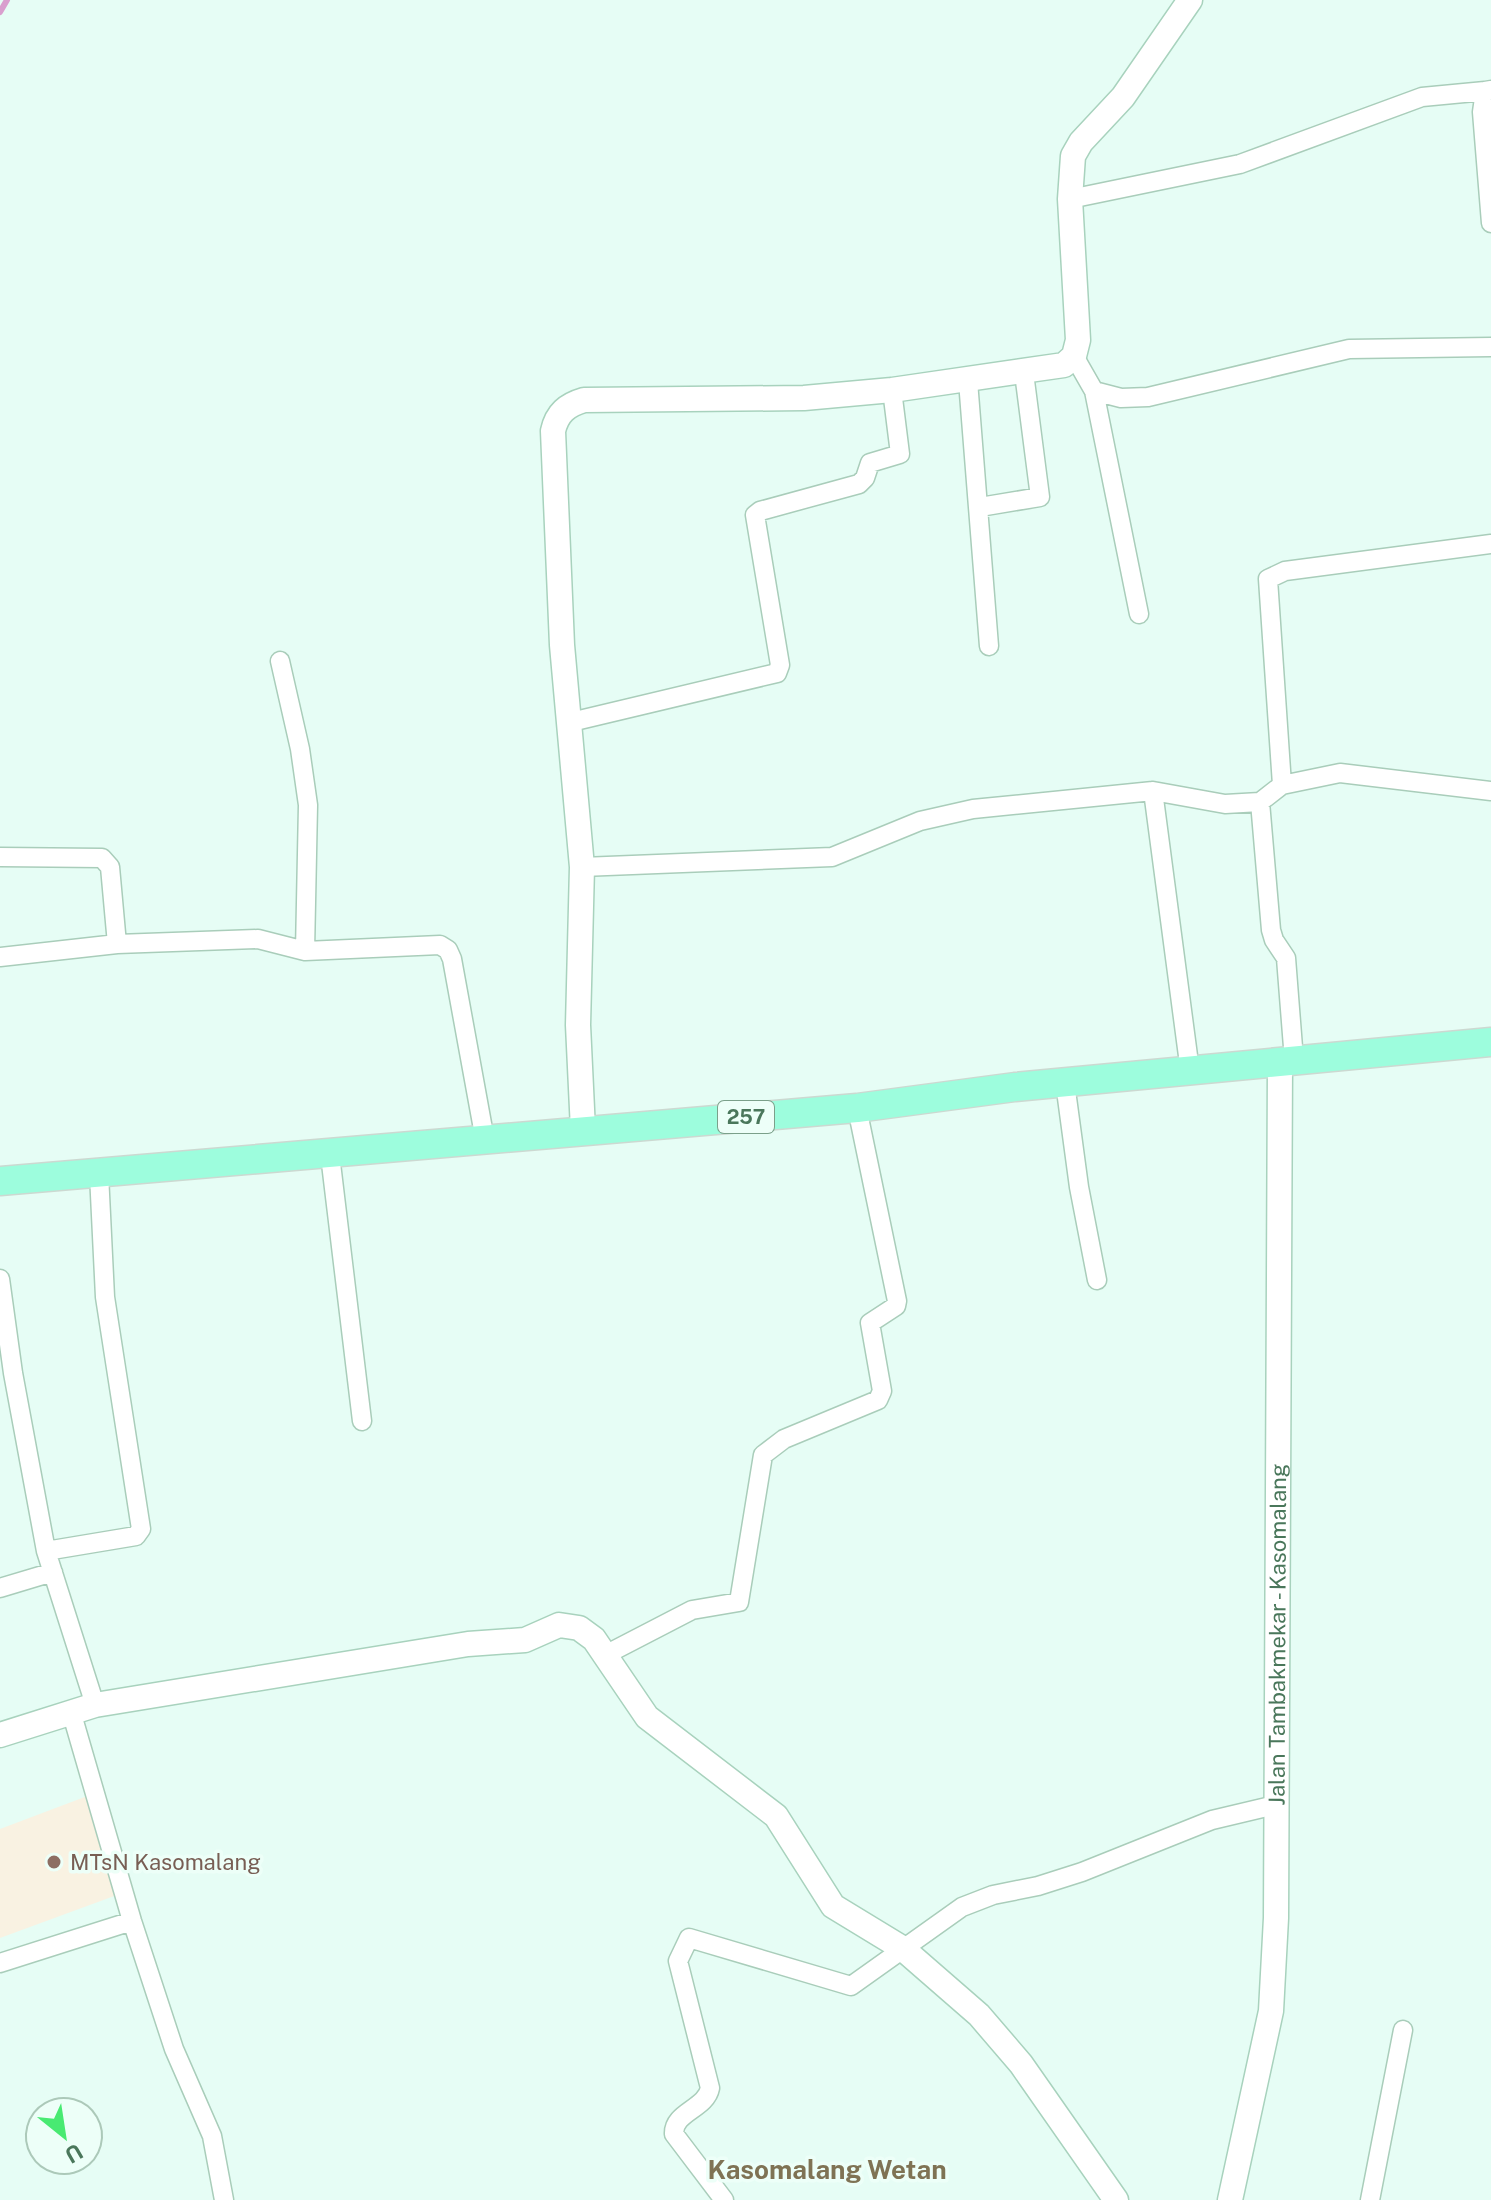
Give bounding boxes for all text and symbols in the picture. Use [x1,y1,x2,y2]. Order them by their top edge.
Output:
road number: 257 [718,1101,774,1133]
street label: Jalan Tambakmekar - Kasomalang [1264,1463,1291,1806]
place label: MTsN Kasomalang [70,1849,261,1875]
marker: MTsN Kasomalang [45,1853,63,1871]
north arrow [24,2096,104,2176]
text: U [61,2138,87,2169]
district label: Kasomalang Wetan [707,2154,947,2185]

